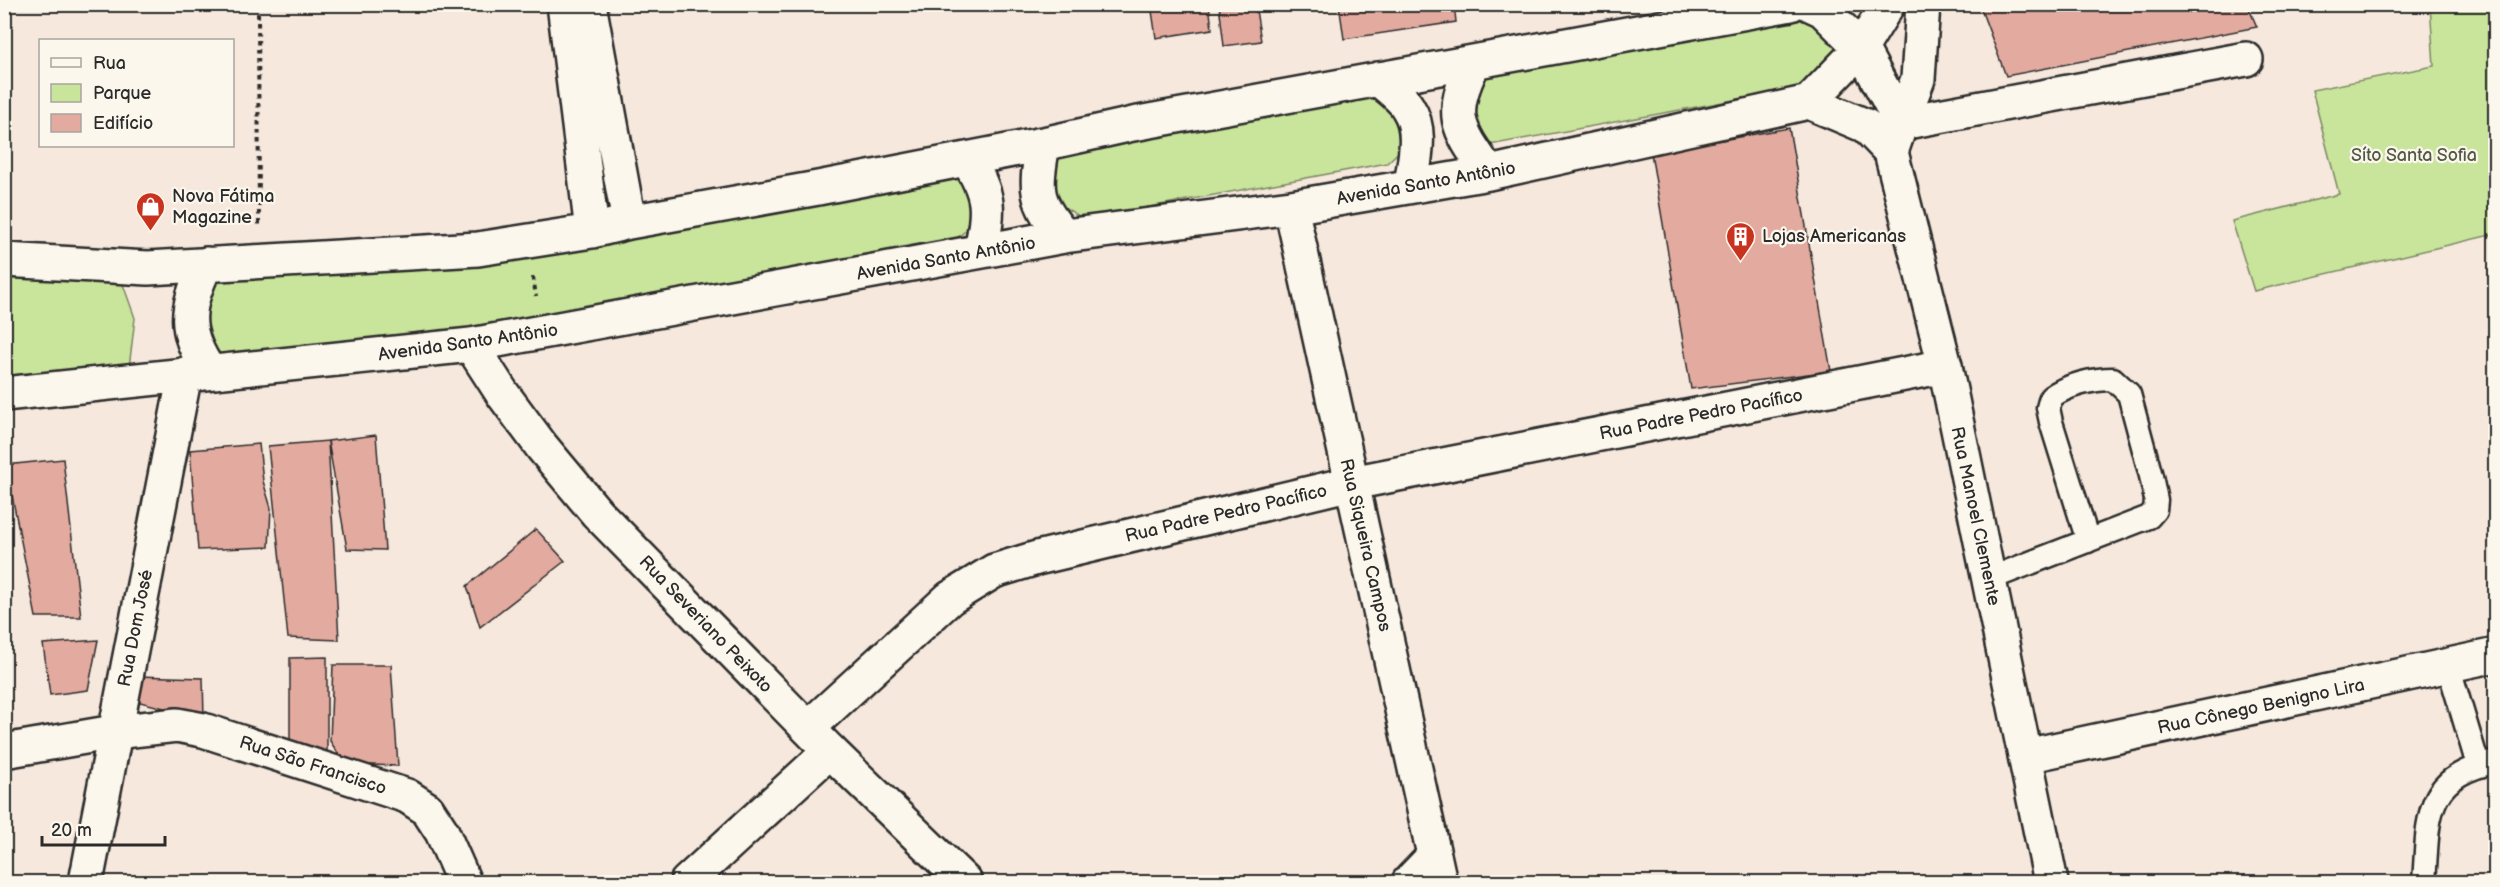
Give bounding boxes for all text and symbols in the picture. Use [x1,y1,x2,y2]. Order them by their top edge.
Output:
legend [39,39,234,147]
text: Rua [93,53,126,74]
text: Parque [93,83,151,104]
text: Edifício [93,113,153,134]
park label: Síto Santa Sofia [2351,145,2477,166]
street label: Avenida Santo Antônio [1335,157,1517,210]
place label: Nova Fátima Magazine [172,186,274,228]
shop icon: Nova Fátima Magazine [135,190,167,232]
building icon: Lojas Americanas [1725,220,1757,262]
place label: Lojas Americanas [1762,226,1906,247]
street label: Avenida Santo Antônio [855,232,1037,285]
street label: Avenida Santo Antônio [377,319,559,366]
street label: Rua Padre Pedro Pacífico [1598,384,1805,445]
street label: Rua Manoel Clemente [1946,425,2005,608]
street label: Rua Siqueira Campos [1335,457,1396,634]
street label: Rua Padre Pedro Pacífico [1123,480,1329,547]
street label: Rua Severiano Peixoto [635,551,777,697]
street label: Rua Dom José [114,568,157,688]
street label: Rua Cônego Benigno Lira [2156,674,2366,739]
street label: Rua São Francisco [237,732,389,799]
scale bar [42,809,165,847]
text: 20 m [51,820,92,841]

